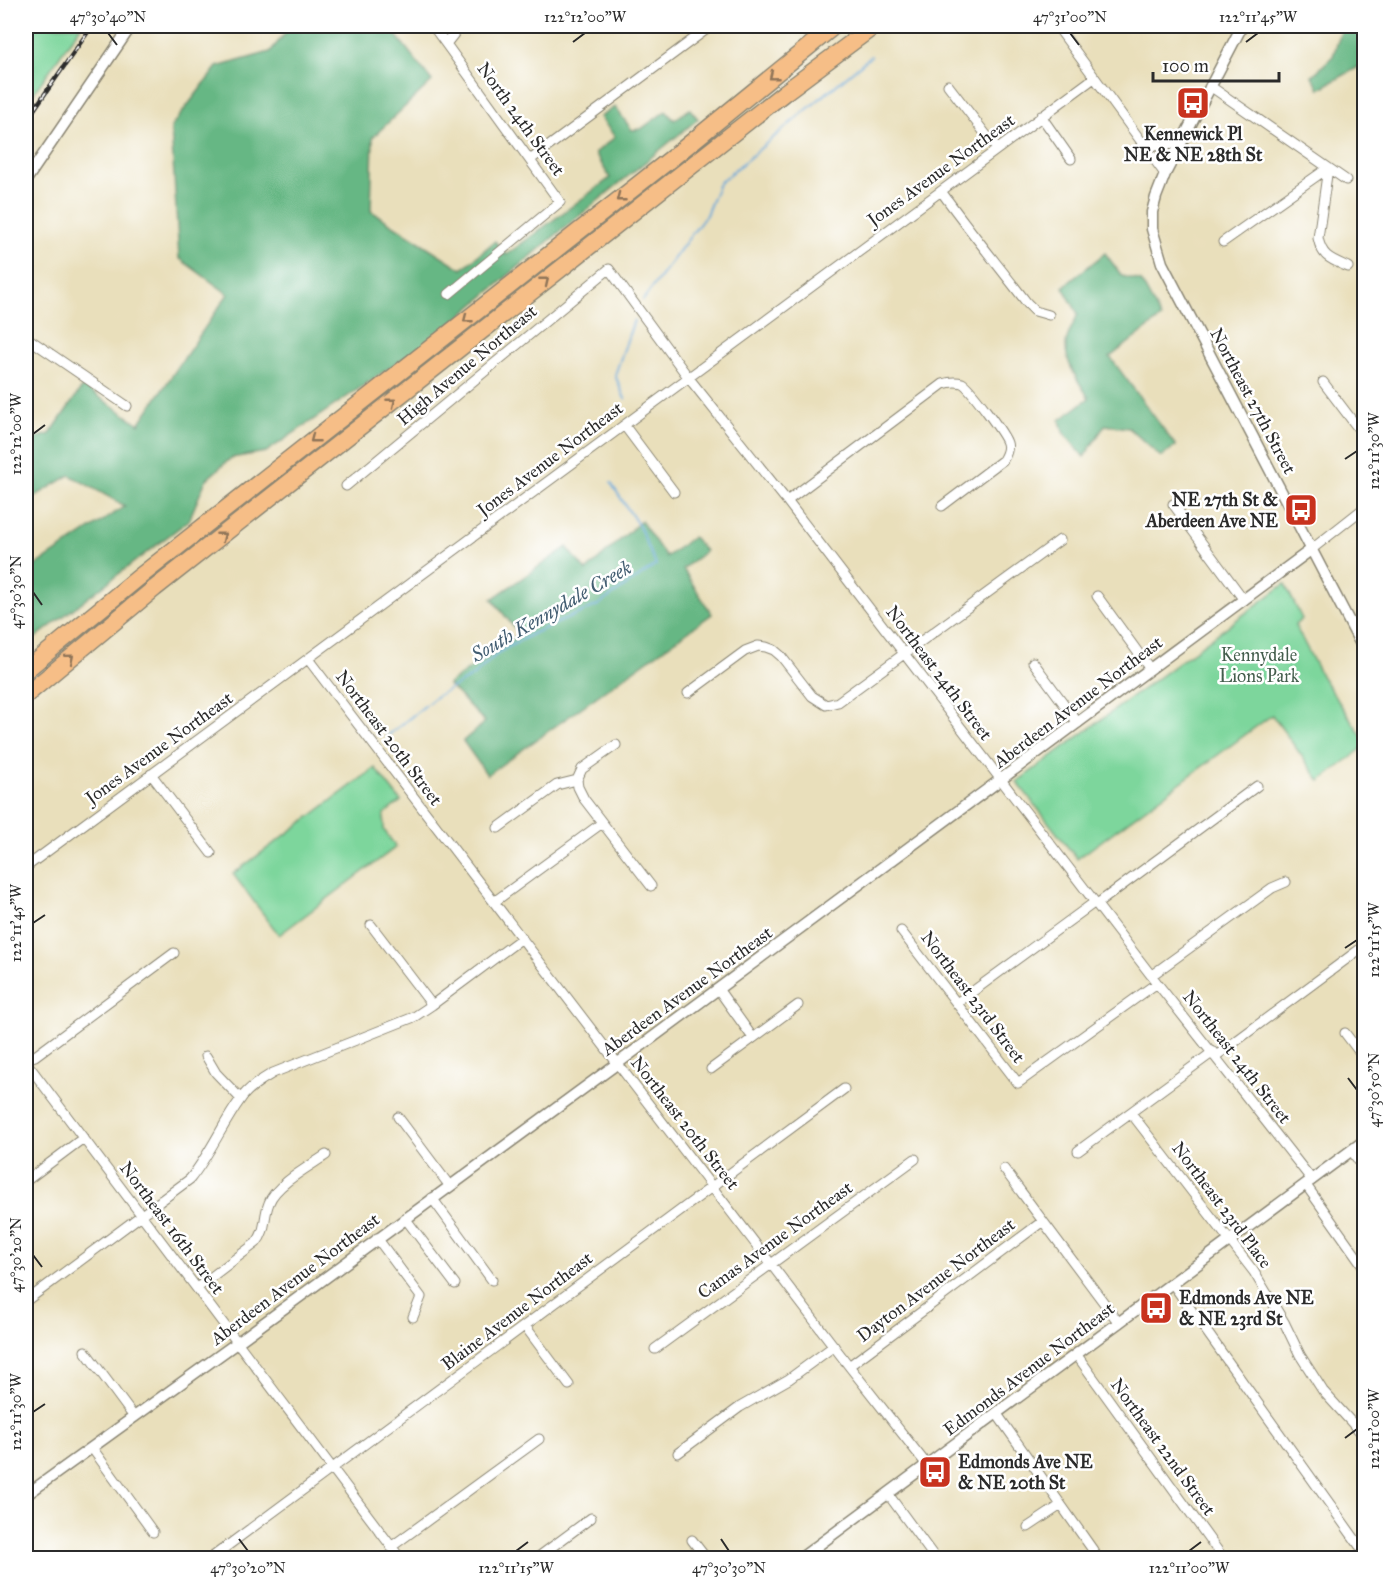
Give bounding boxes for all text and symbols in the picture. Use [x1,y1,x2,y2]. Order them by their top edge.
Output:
text: 47°30'40"N [70,8,146,26]
text: 122°12'00"W [544,8,627,26]
text: 47°31'00"N [1033,8,1107,26]
text: 122°11'45"W [1219,8,1298,26]
scale bar [1153,45,1279,83]
text: 100 m [1162,55,1209,77]
street label: North 24th Street [472,58,570,181]
one-way arrow [768,69,779,80]
bus stop icon: Kennewick Pl NE & NE 28th St [1175,85,1211,121]
street label: Jones Avenue Northeast [861,109,1020,233]
place label: Kennewick Pl NE & NE 28th St [1124,123,1263,166]
one-way arrow [616,191,627,202]
one-way arrow [538,278,549,289]
street label: High Avenue Northeast [393,300,543,431]
one-way arrow [463,311,474,322]
street label: Northeast 27th Street [1205,324,1301,478]
text: 122°12'00"W [7,392,25,475]
street label: Jones Avenue Northeast [471,397,628,523]
one-way arrow [385,399,396,410]
text: 122°11'30"W [1365,411,1383,490]
one-way arrow [310,432,321,443]
place label: NE 27th St & Aberdeen Ave NE [1145,489,1278,532]
bus stop icon: NE 27th St & Aberdeen Ave NE [1283,492,1319,528]
one-way arrow [216,532,227,543]
text: 47°30'30"N [7,555,25,629]
water label: South Kennydale Creek [466,555,636,667]
street label: Northeast 24th Street [881,601,997,745]
street label: Aberdeen Avenue Northeast [988,631,1167,773]
park label: Kennydale Lions Park [1219,644,1300,687]
one-way arrow [63,654,74,665]
street label: Northeast 20th Street [331,666,447,810]
street label: Jones Avenue Northeast [79,687,238,811]
text: 122°11'45"W [7,883,25,962]
text: 122°11'15"W [1365,901,1383,978]
street label: Aberdeen Avenue Northeast [596,921,777,1061]
street label: Northeast 23rd Street [916,927,1030,1068]
street label: Northeast 24th Street [1178,986,1296,1128]
street label: Northeast 20th Street [626,1052,744,1195]
text: 47°30'50"N [1365,1052,1383,1128]
street label: Northeast 23rd Place [1167,1137,1277,1273]
street label: Northeast 16th Street [115,1157,229,1299]
street label: Camas Avenue Northeast [693,1176,857,1304]
street label: Aberdeen Avenue Northeast [205,1208,384,1350]
street label: Dayton Avenue Northeast [853,1213,1020,1347]
text: 47°30'20"N [7,1217,25,1293]
street label: Blaine Avenue Northeast [437,1247,597,1375]
place label: Edmonds Ave NE & NE 23rd St [1179,1287,1314,1331]
bus stop icon: Edmonds Ave NE & NE 23rd St [1138,1290,1174,1326]
street label: Edmonds Avenue Northeast [939,1297,1119,1441]
text: 122°11'30"W [7,1372,25,1451]
street label: Northeast 22nd Street [1106,1374,1221,1520]
text: 122°11'00"W [1365,1388,1383,1469]
place label: Edmonds Ave NE & NE 20th St [958,1451,1093,1494]
bus stop icon: Edmonds Ave NE & NE 20th St [917,1454,953,1490]
text: 47°30'20"N [210,1559,286,1577]
text: 122°11'15"W [478,1559,555,1577]
text: 47°30'30"N [692,1559,766,1577]
text: 122°11'00"W [1149,1559,1230,1577]

